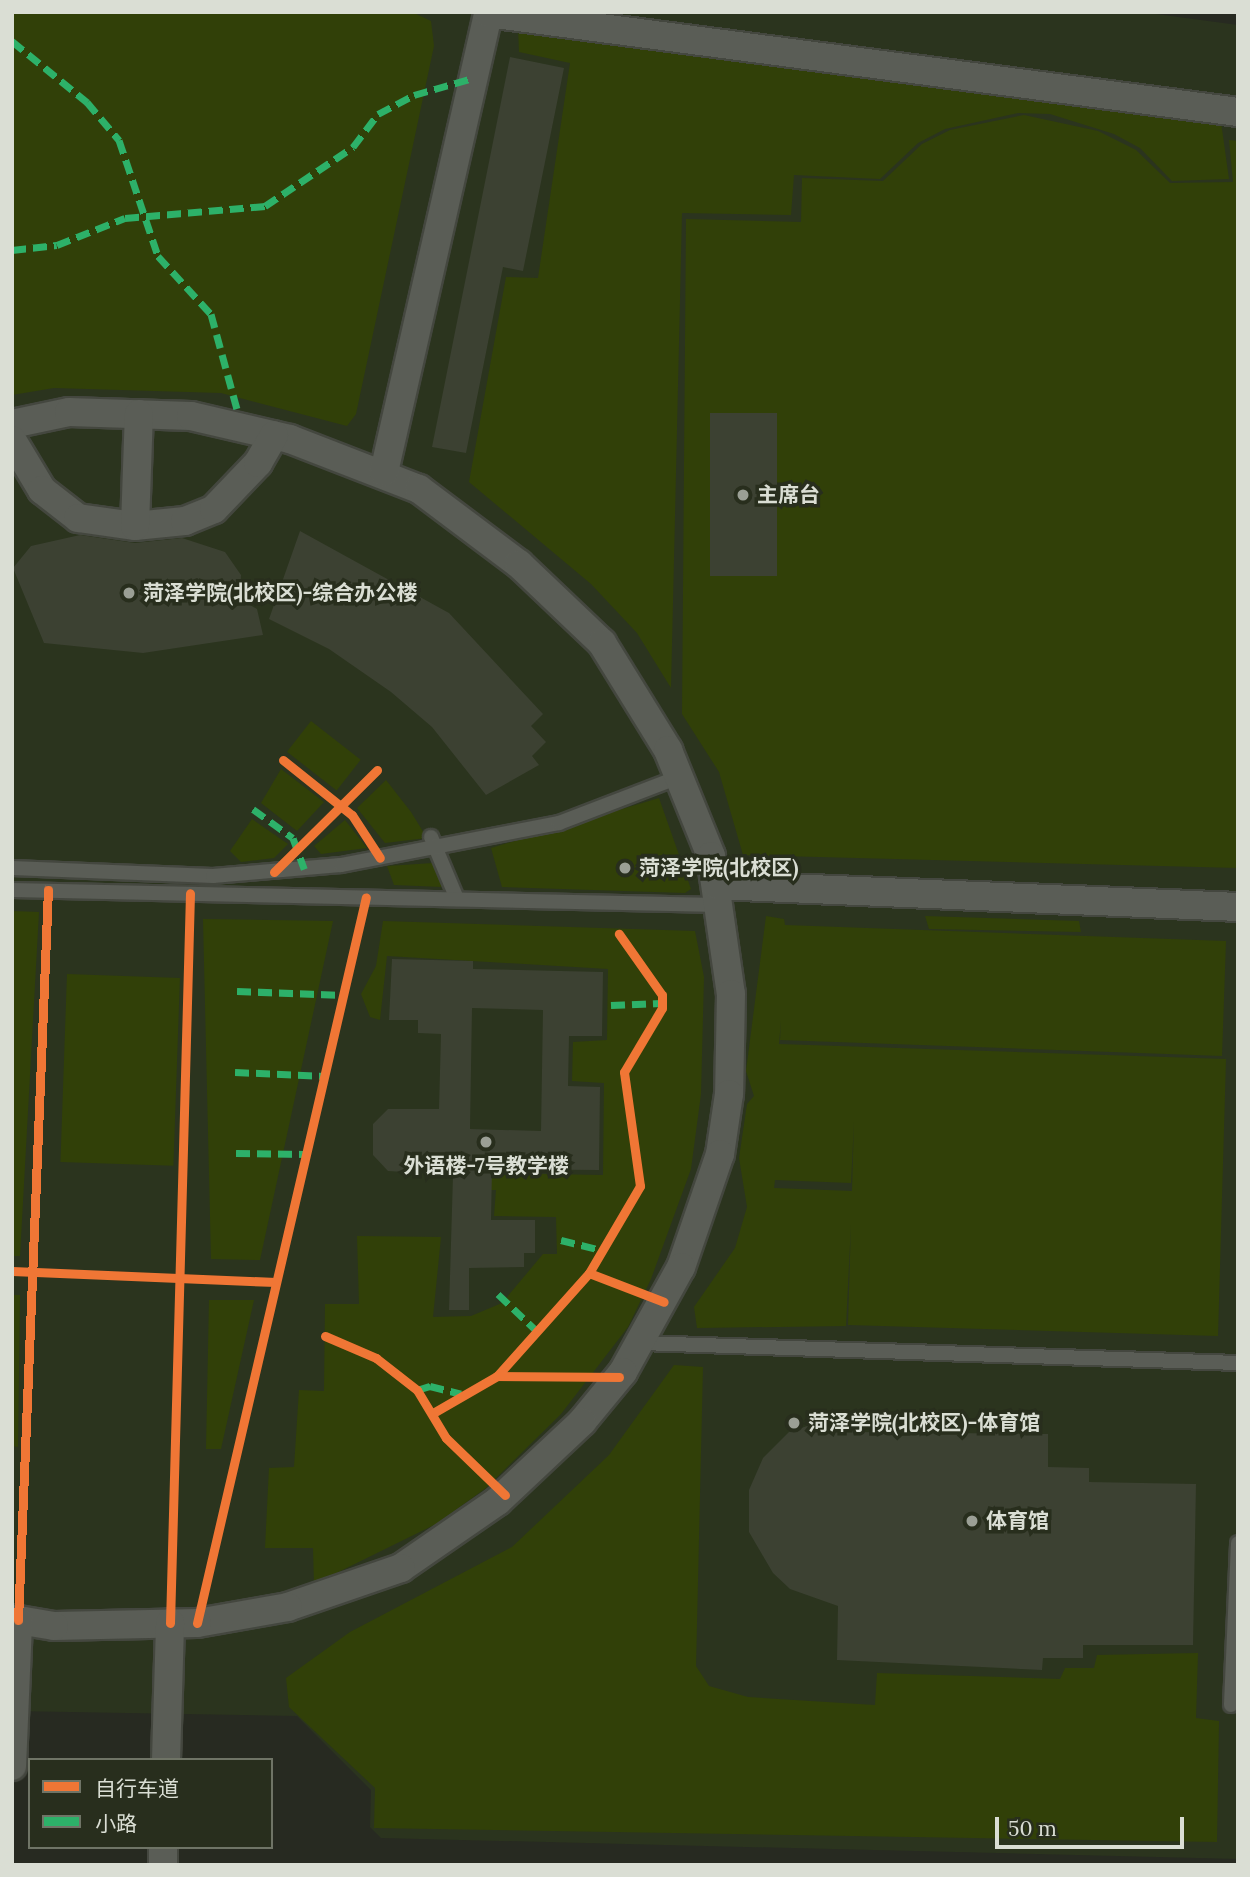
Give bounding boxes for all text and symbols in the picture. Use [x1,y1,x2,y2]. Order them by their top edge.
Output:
place label: 主席台 [757,482,820,508]
marker: 主席台 [735,487,751,503]
place label: 菏泽学院(北校区)-综合办公楼 [143,580,417,606]
marker: 菏泽学院(北校区)-综合办公楼 [121,585,137,601]
place label: 菏泽学院(北校区) [639,855,798,881]
marker: 菏泽学院(北校区) [617,860,633,876]
marker: 外语楼-7号教学楼 [478,1134,494,1150]
place label: 外语楼-7号教学楼 [403,1153,569,1179]
place label: 菏泽学院(北校区)-体育馆 [808,1410,1040,1436]
marker: 菏泽学院(北校区)-体育馆 [786,1415,802,1431]
place label: 体育馆 [986,1508,1049,1534]
marker: 体育馆 [964,1513,980,1529]
legend [28,1758,273,1849]
text: 自行车道 [95,1775,179,1802]
scale bar [998,1804,1187,1848]
text: 小路 [95,1810,137,1837]
text: 50 m [1008,1815,1057,1842]

